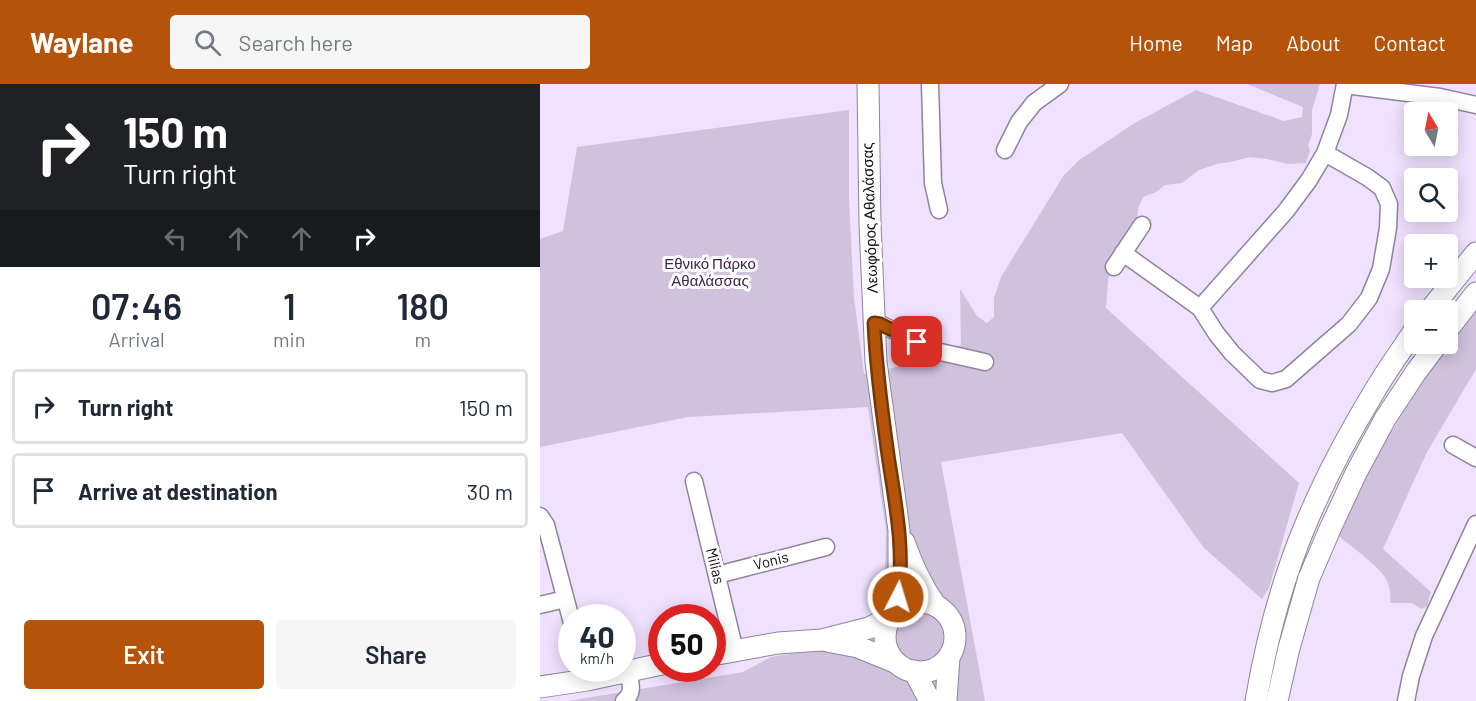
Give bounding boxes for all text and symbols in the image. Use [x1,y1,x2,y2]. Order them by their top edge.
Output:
search box [170,15,590,69]
text: Waylane [30,25,134,59]
icon: search [191,26,224,59]
text: Search here [239,29,353,55]
text: Home [1129,30,1183,55]
text: Map [1216,30,1253,55]
text: About [1286,30,1341,55]
text: Contact [1374,30,1446,55]
north arrow [1404,102,1458,156]
map controls [1404,102,1458,354]
text: 150 m [123,106,228,156]
icon: right [24,108,102,186]
street label: Λεωφόρος Αθαλάσσας [857,142,881,294]
text: Turn right [123,157,237,189]
button: search [1404,168,1458,222]
icon: left [159,222,192,255]
icon: ahead [222,222,255,255]
icon: ahead [285,222,318,255]
icon: right [348,222,381,255]
button: + [1404,234,1458,288]
park label: Εθνικό Πάρκο Αθαλάσσας [664,254,756,289]
text: 07:46 [91,284,182,327]
text: 1 [283,284,296,327]
text: 180 [397,284,449,327]
button: − [1404,300,1458,354]
pin [891,316,942,367]
icon: arrive [900,325,933,358]
text: Arrival [109,327,164,351]
text: min [273,327,305,351]
text: m [414,327,431,351]
icon: right [27,390,60,423]
text: Turn right [78,394,173,420]
text: 150 m [459,394,513,420]
icon: arrive [27,474,60,507]
text: Arrive at destination [78,478,277,504]
text: 30 m [467,478,513,504]
street label: Milias [703,546,729,586]
street label: Vonis [751,547,790,573]
position arrow [866,565,930,629]
speed limit sign: 50 [648,604,726,682]
text: 40 [579,618,615,654]
button: Exit [24,620,264,689]
button: Share [276,620,516,689]
text: km/h [580,649,614,667]

